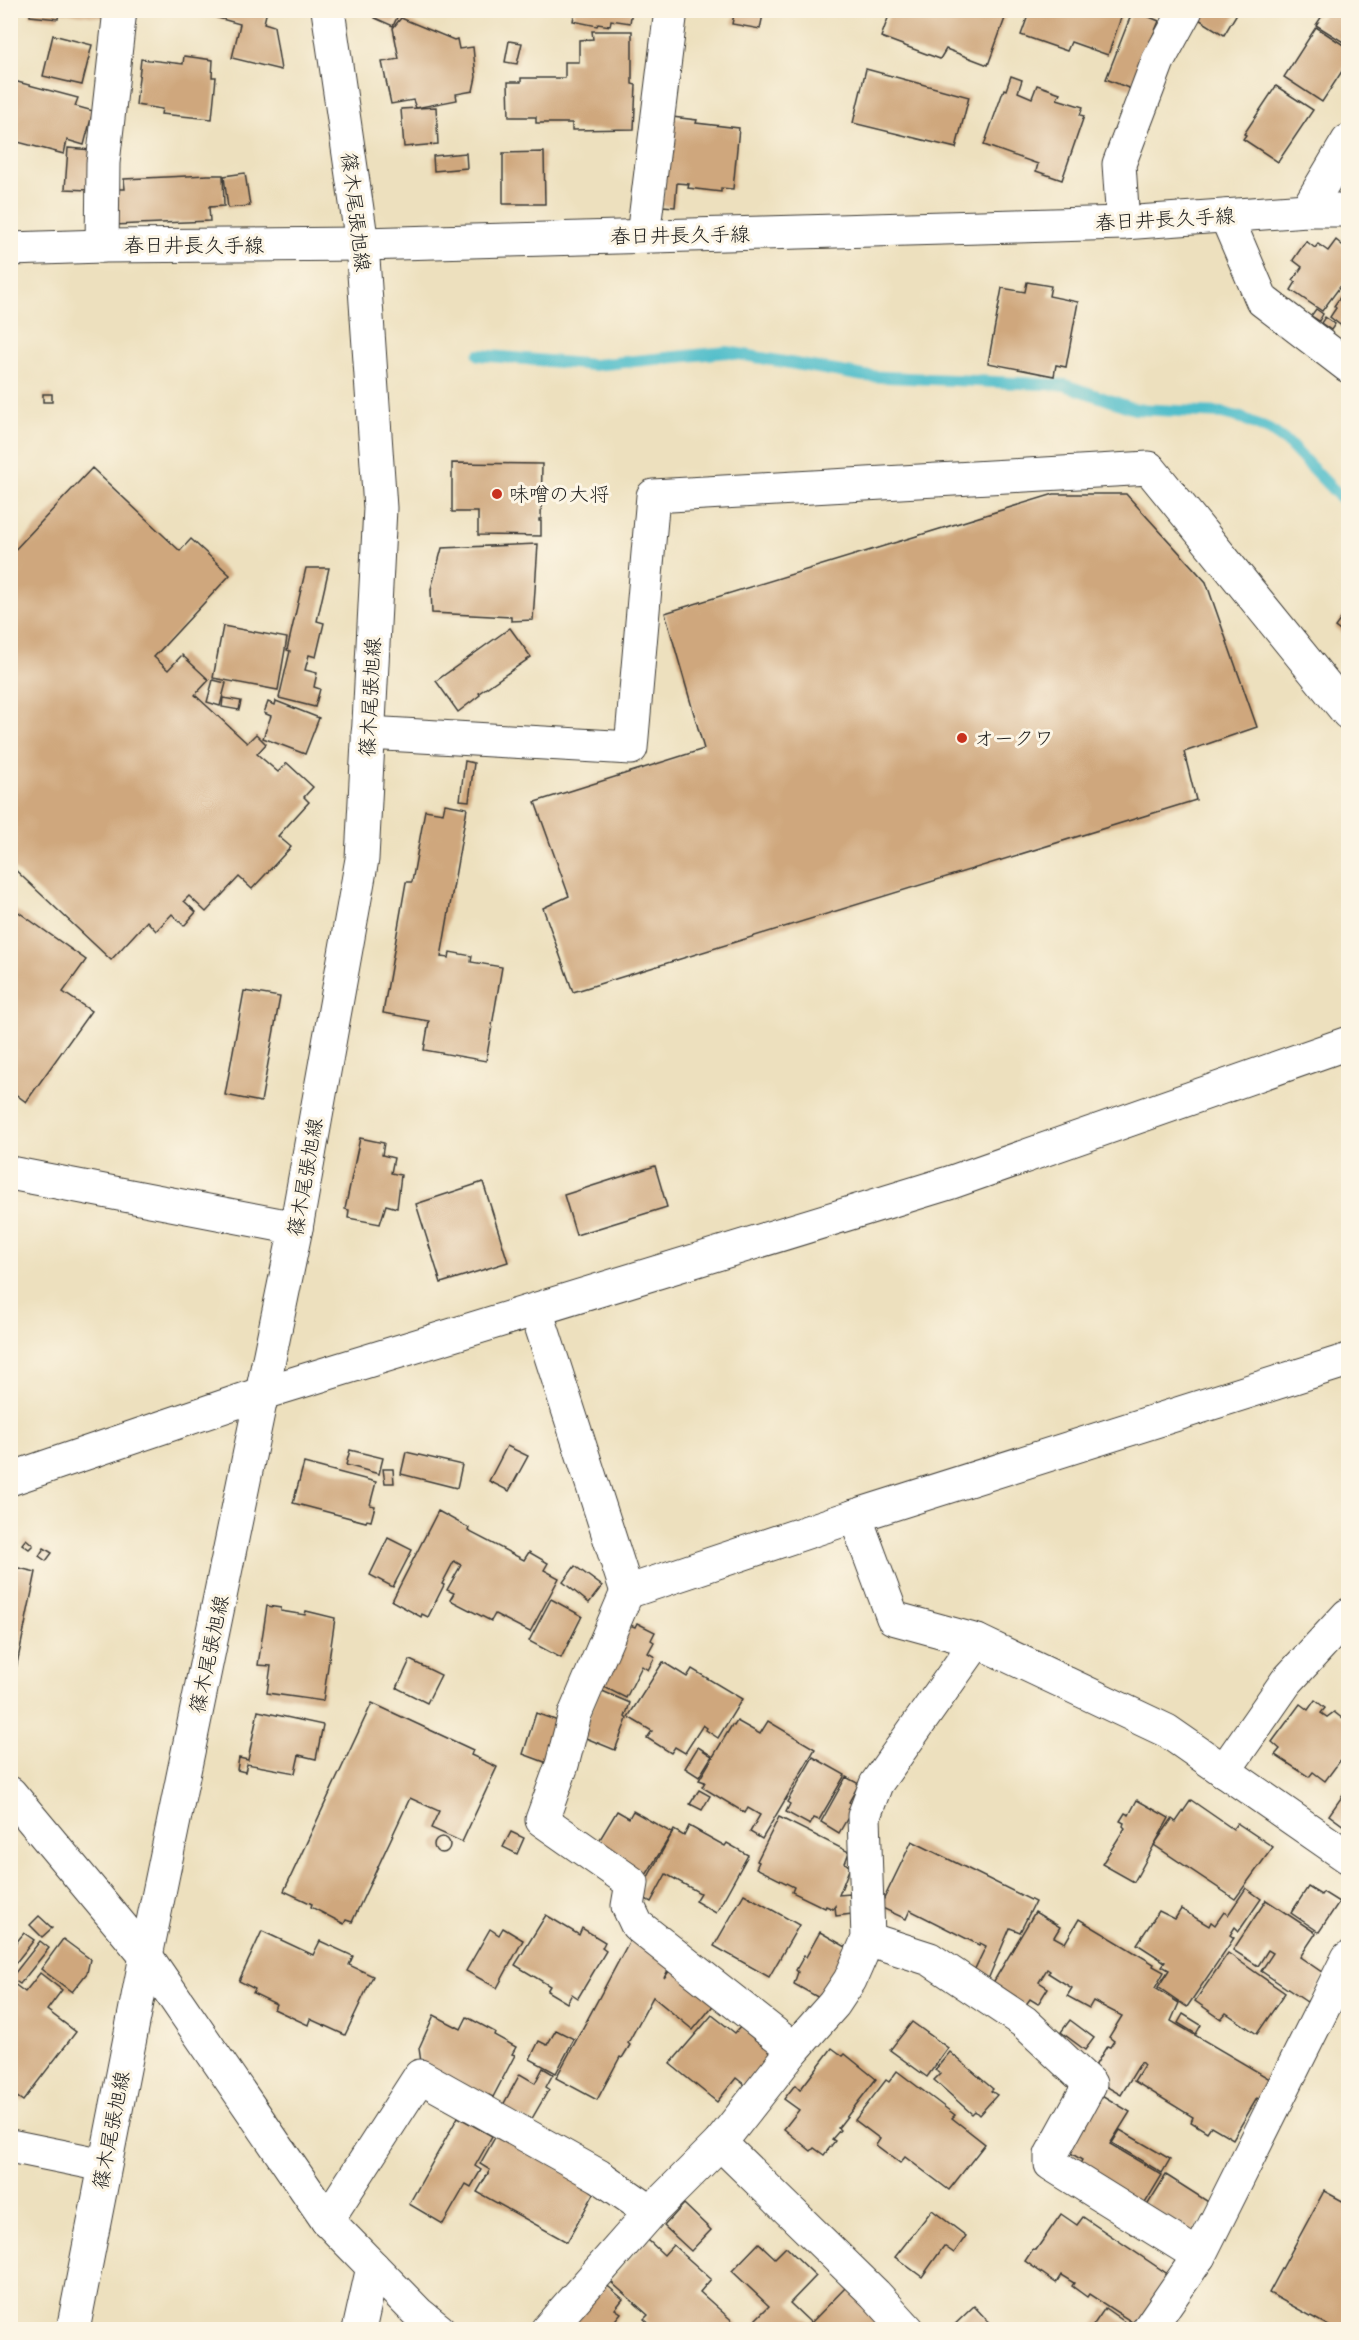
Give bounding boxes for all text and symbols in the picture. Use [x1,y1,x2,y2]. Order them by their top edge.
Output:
street label: 篠木尾張旭線 [334,151,376,273]
street label: 春日井長久手線 [1094,202,1236,238]
street label: 春日井長久手線 [610,221,750,251]
street label: 春日井長久手線 [124,232,264,260]
place label: 味噌の大将 [509,481,609,509]
marker: 味噌の大将 [490,487,504,501]
street label: 篠木尾張旭線 [354,636,388,758]
place label: オークワ [974,725,1054,753]
marker: オークワ [955,731,969,745]
street label: 篠木尾張旭線 [282,1116,330,1239]
street label: 篠木尾張旭線 [184,1593,236,1716]
street label: 篠木尾張旭線 [87,2069,137,2192]

